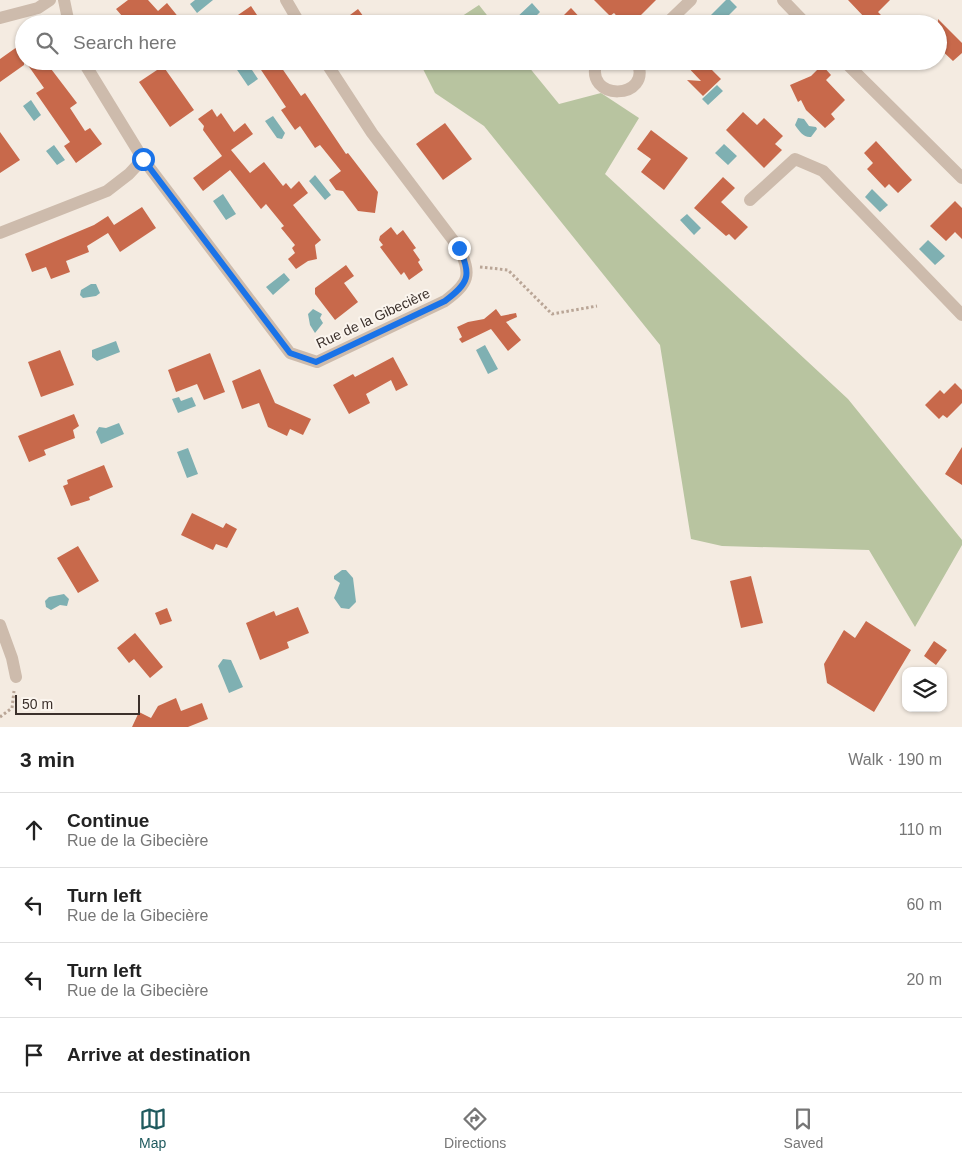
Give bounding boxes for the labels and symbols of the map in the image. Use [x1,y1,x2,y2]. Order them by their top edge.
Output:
route start [132,148,155,171]
route end [448,237,471,260]
street label: Rue de la Gibecière [314,285,433,351]
scale bar [15,692,140,715]

